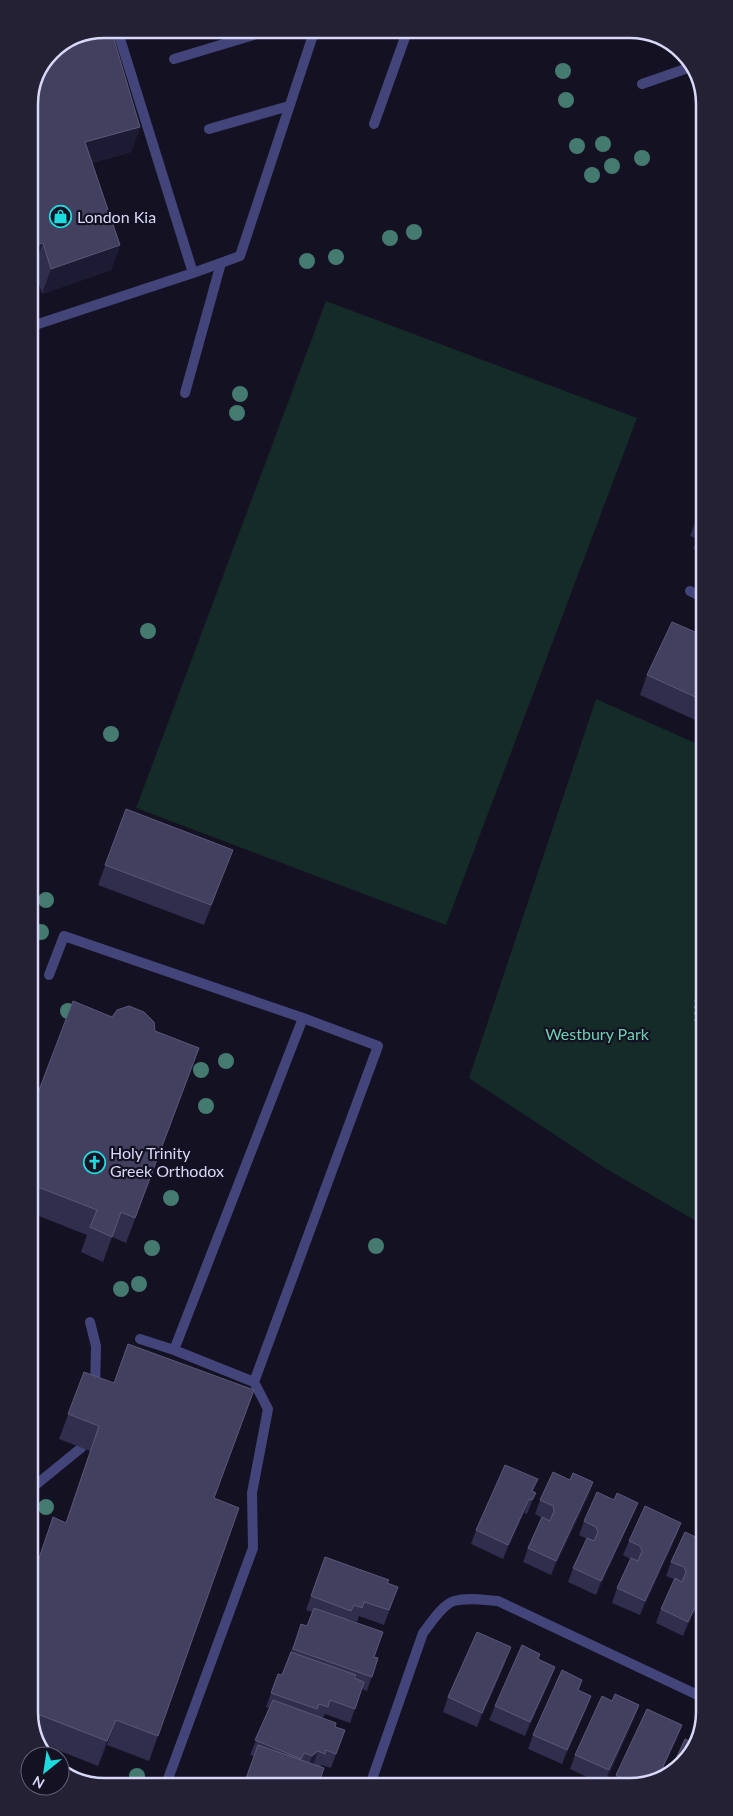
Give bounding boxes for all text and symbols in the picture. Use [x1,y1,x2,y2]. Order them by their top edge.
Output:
shop icon: London Kia [49,205,73,229]
place label: London Kia [77,207,156,226]
park label: Westbury Park [545,1024,650,1043]
place label: Holy Trinity Greek Orthodox [110,1143,224,1180]
church icon: Holy Trinity Greek Orthodox [82,1150,106,1174]
north arrow [20,1746,70,1796]
text: N [29,1773,47,1793]

